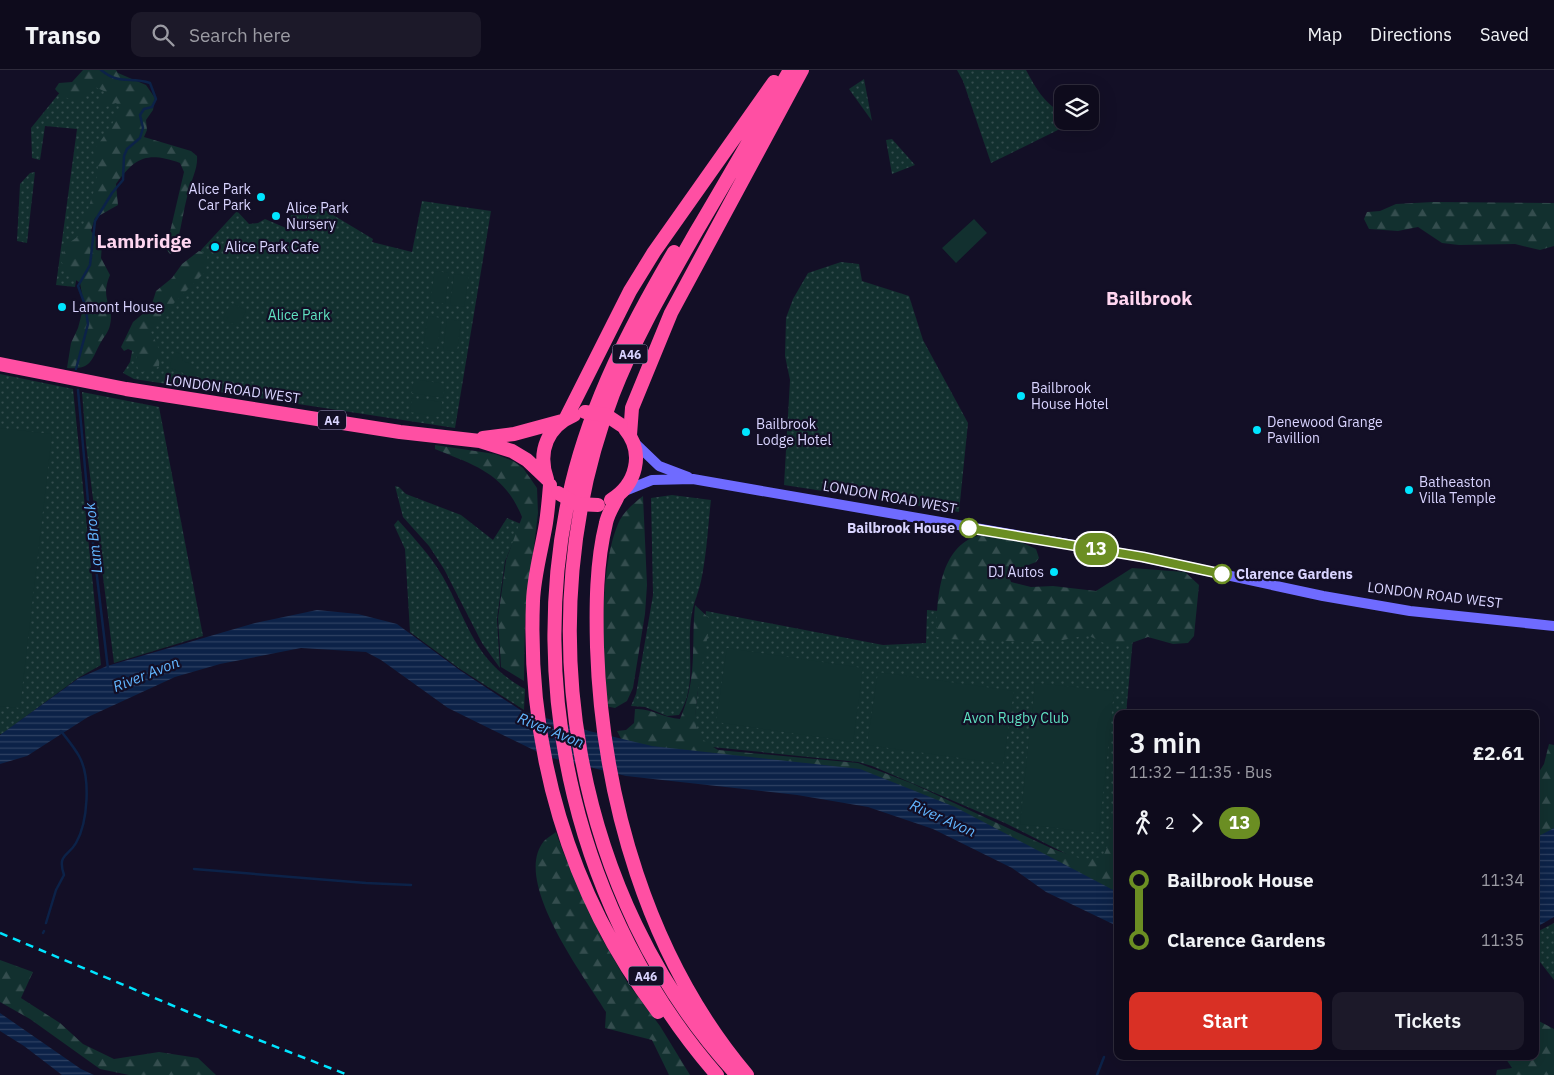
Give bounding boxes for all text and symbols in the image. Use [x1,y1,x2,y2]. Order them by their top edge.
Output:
search box [131,12,481,57]
text: Transo [25,19,101,51]
icon: search [149,21,177,49]
text: Search here [189,23,291,47]
text: Map [1307,23,1342,46]
text: Directions [1370,23,1452,46]
text: Saved [1480,23,1529,46]
map controls [1054,85,1099,130]
button: layers [1054,85,1099,130]
place label: Alice Park Car Park [188,180,252,214]
marker: Alice Park Car Park [255,191,267,203]
place label: Alice Park Nursery [286,199,349,233]
marker: Alice Park Nursery [270,210,282,222]
district label: Lambridge [96,229,192,253]
place label: Alice Park Cafe [225,238,320,256]
marker: Alice Park Cafe [209,241,221,253]
district label: Bailbrook [1106,286,1192,310]
place label: Lamont House [72,298,163,316]
marker: Lamont House [56,301,68,313]
park label: Alice Park [268,306,331,324]
road number: A46 [612,344,648,364]
street label: LONDON ROAD WEST [165,371,301,407]
place label: Bailbrook House Hotel [1031,379,1109,413]
marker: Bailbrook House Hotel [1015,390,1027,402]
road number: A4 [318,410,346,430]
place label: Denewood Grange Pavillion [1267,413,1383,447]
place label: Bailbrook Lodge Hotel [756,415,831,449]
marker: Denewood Grange Pavillion [1251,424,1263,436]
marker: Bailbrook Lodge Hotel [740,426,752,438]
place label: Batheaston Villa Temple [1419,473,1496,507]
street label: LONDON ROAD WEST [822,476,958,518]
marker: Batheaston Villa Temple [1403,484,1415,496]
water label: Lam Brook [80,501,106,574]
marker: Bailbrook House [959,518,979,538]
place label: Bailbrook House [847,519,955,537]
line badge: 13 [1074,533,1118,565]
text: 13 [1085,537,1107,560]
place label: DJ Autos [988,563,1044,581]
marker: Clarence Gardens [1212,564,1232,584]
place label: Clarence Gardens [1236,565,1353,583]
marker: DJ Autos [1048,566,1060,578]
street label: LONDON ROAD WEST [1367,578,1503,612]
water label: River Avon [110,652,182,696]
water label: River Avon [515,708,587,752]
park label: Avon Rugby Club [963,709,1069,727]
text: 3 min [1129,724,1201,761]
text: £2.61 [1473,741,1524,765]
text: 11:32 – 11:35 · Bus [1129,762,1272,782]
water label: River Avon [907,795,979,841]
icon: walk [1129,809,1157,837]
icon: forward [1183,809,1211,837]
text: 13 [1229,811,1250,834]
text: 2 [1165,813,1175,833]
text: Bailbrook House [1167,868,1314,892]
text: 11:34 [1481,870,1524,890]
text: Clarence Gardens [1167,928,1326,952]
text: 11:35 [1481,930,1524,950]
road number: A46 [628,966,664,986]
button: Start [1129,992,1322,1050]
button: Tickets [1332,992,1524,1050]

